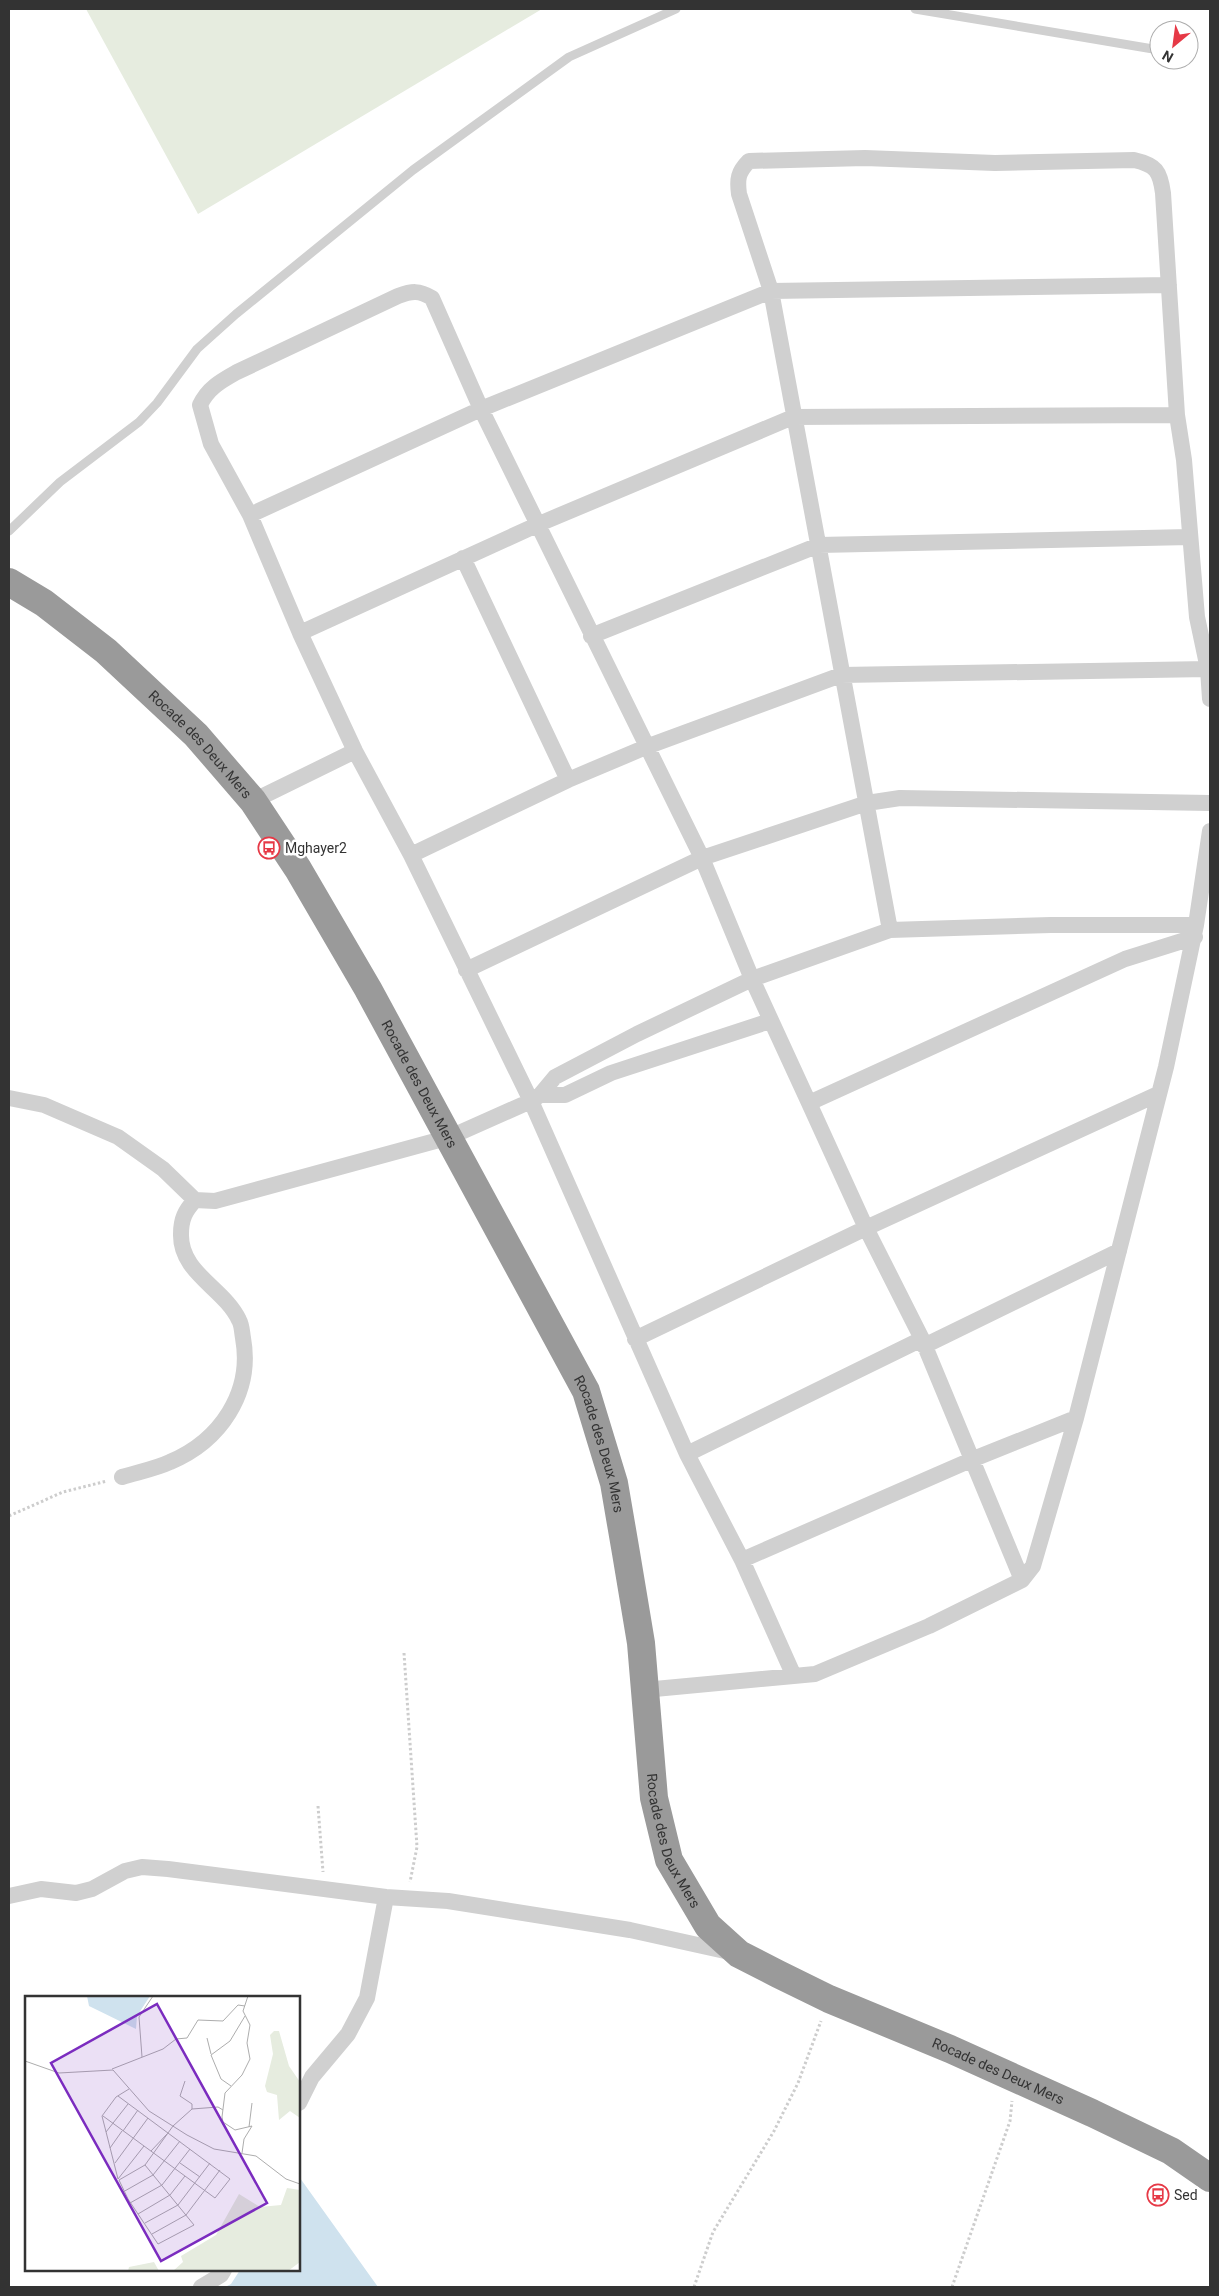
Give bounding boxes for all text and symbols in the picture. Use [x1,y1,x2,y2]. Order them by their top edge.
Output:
north arrow [1149,20,1199,70]
text: N [1159,47,1176,66]
street label: Rocade des Deux Mers [145,687,255,802]
bus stop icon: Mghayer2 [257,836,281,860]
place label: Mghayer2 [285,840,347,856]
street label: Rocade des Deux Mers [378,1017,461,1151]
street label: Rocade des Deux Mers [571,1372,627,1514]
street label: Rocade des Deux Mers [644,1773,704,1911]
inset map [25,1996,300,2271]
street label: Rocade des Deux Mers [930,2035,1067,2107]
bus stop icon: Sed [1146,2183,1170,2207]
place label: Sed [1174,2187,1198,2203]

